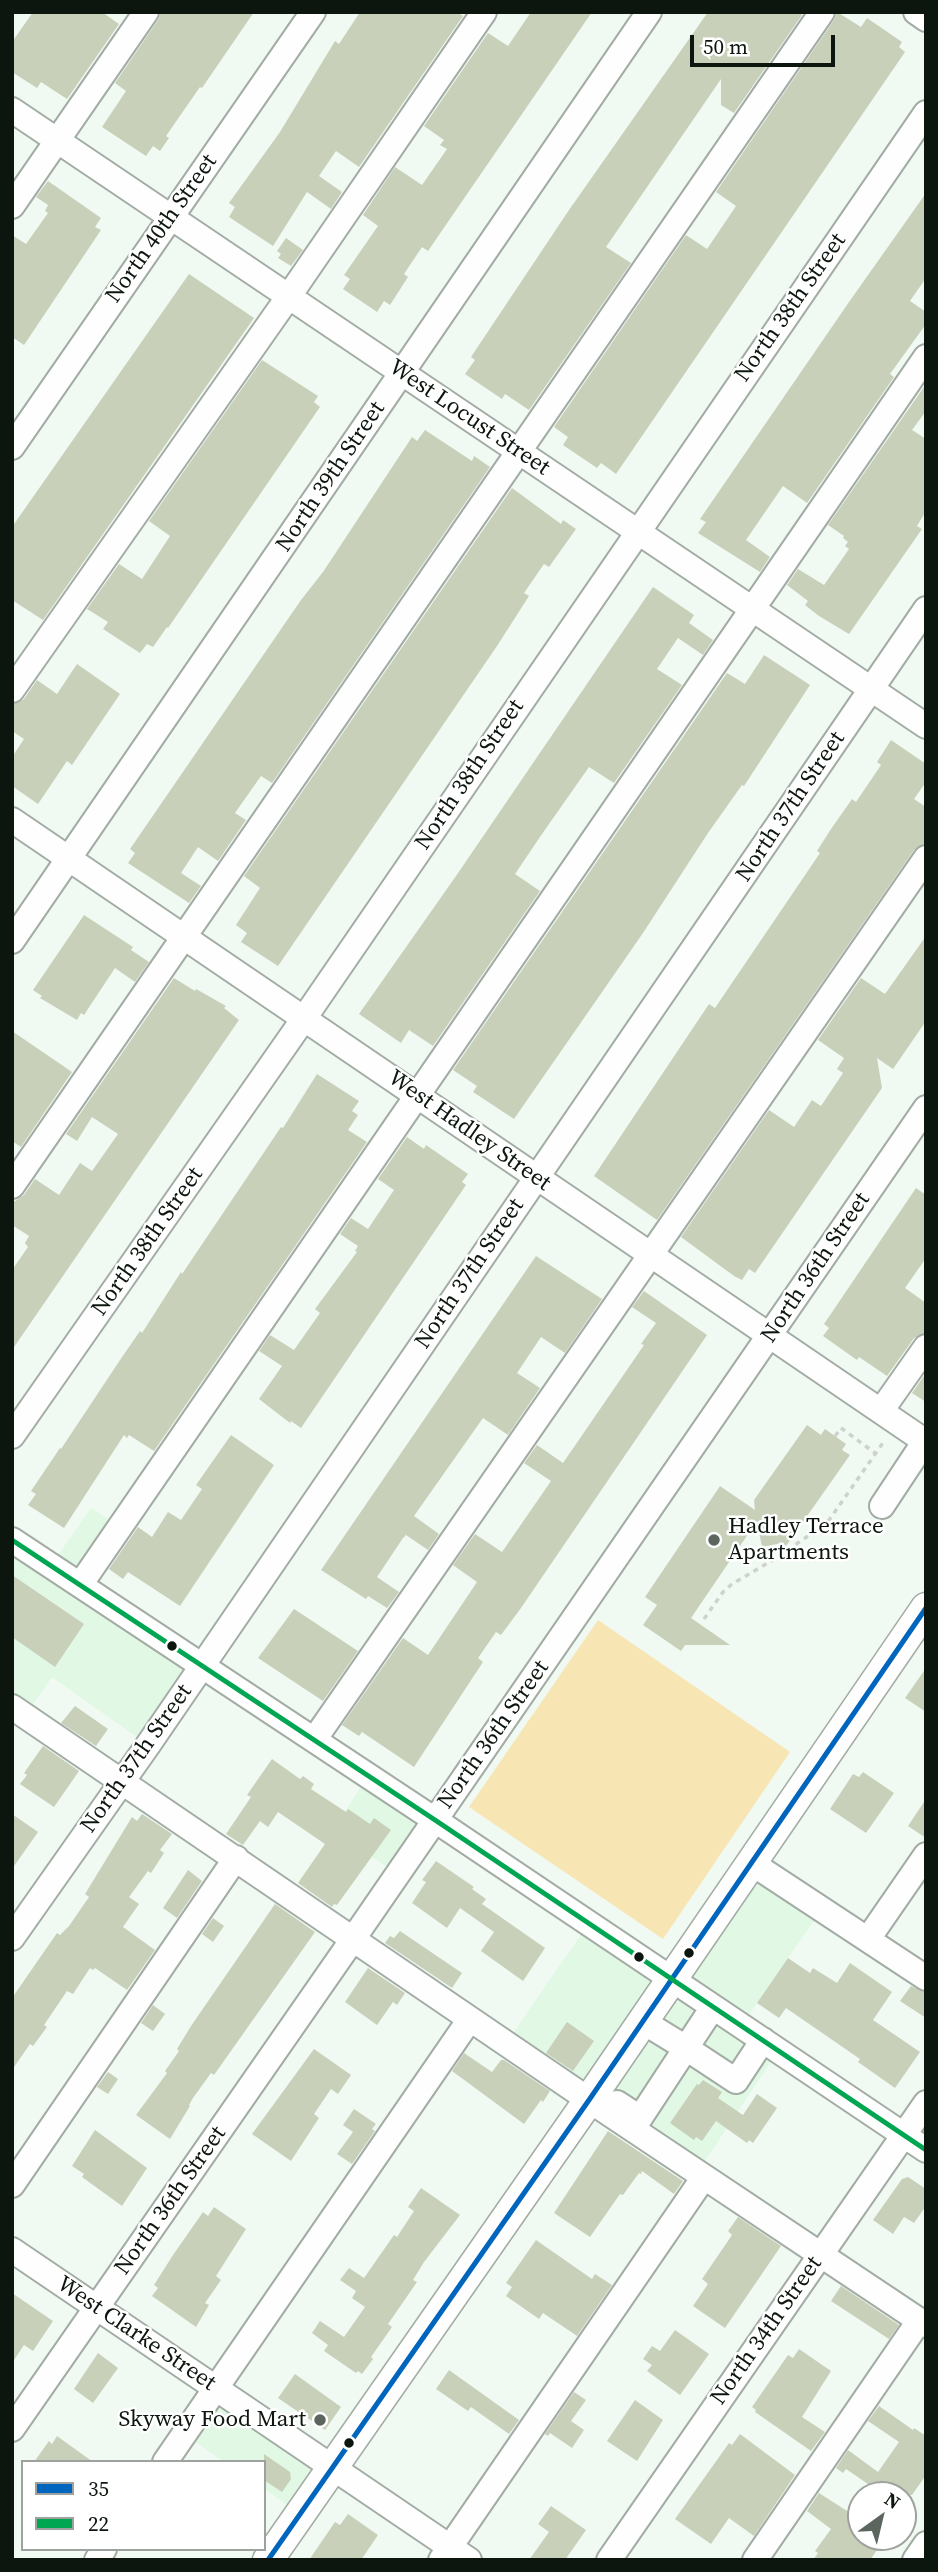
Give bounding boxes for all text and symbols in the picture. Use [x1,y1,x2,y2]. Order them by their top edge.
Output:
scale bar [693,21,838,65]
text: 50 m [703,32,748,61]
street label: North 40th Street [100,149,224,309]
street label: North 38th Street [729,228,853,388]
street label: West Locust Street [383,354,555,482]
street label: North 39th Street [271,397,391,557]
street label: North 38th Street [410,695,530,855]
street label: North 37th Street [731,727,851,887]
street label: West Hadley Street [382,1065,556,1197]
street label: North 38th Street [86,1162,210,1322]
street label: North 36th Street [756,1188,876,1348]
street label: North 37th Street [410,1194,530,1354]
place label: Hadley Terrace Apartments [728,1513,884,1567]
marker: Hadley Terrace Apartments [706,1532,722,1548]
unlabelled marker [165,1639,179,1653]
street label: North 36th Street [432,1655,556,1815]
street label: North 37th Street [75,1679,199,1839]
unlabelled marker [682,1946,696,1960]
unlabelled marker [632,1950,646,1964]
street label: North 36th Street [109,2121,233,2281]
street label: North 34th Street [705,2251,829,2411]
street label: West Clarke Street [51,2271,221,2397]
place label: Skyway Food Mart [119,2406,306,2434]
marker: Skyway Food Mart [312,2412,328,2428]
unlabelled marker [342,2436,356,2450]
legend [21,2460,266,2551]
text: 35 [88,2474,109,2503]
north arrow [847,2481,917,2551]
text: N [880,2486,906,2515]
text: 22 [88,2509,109,2538]

